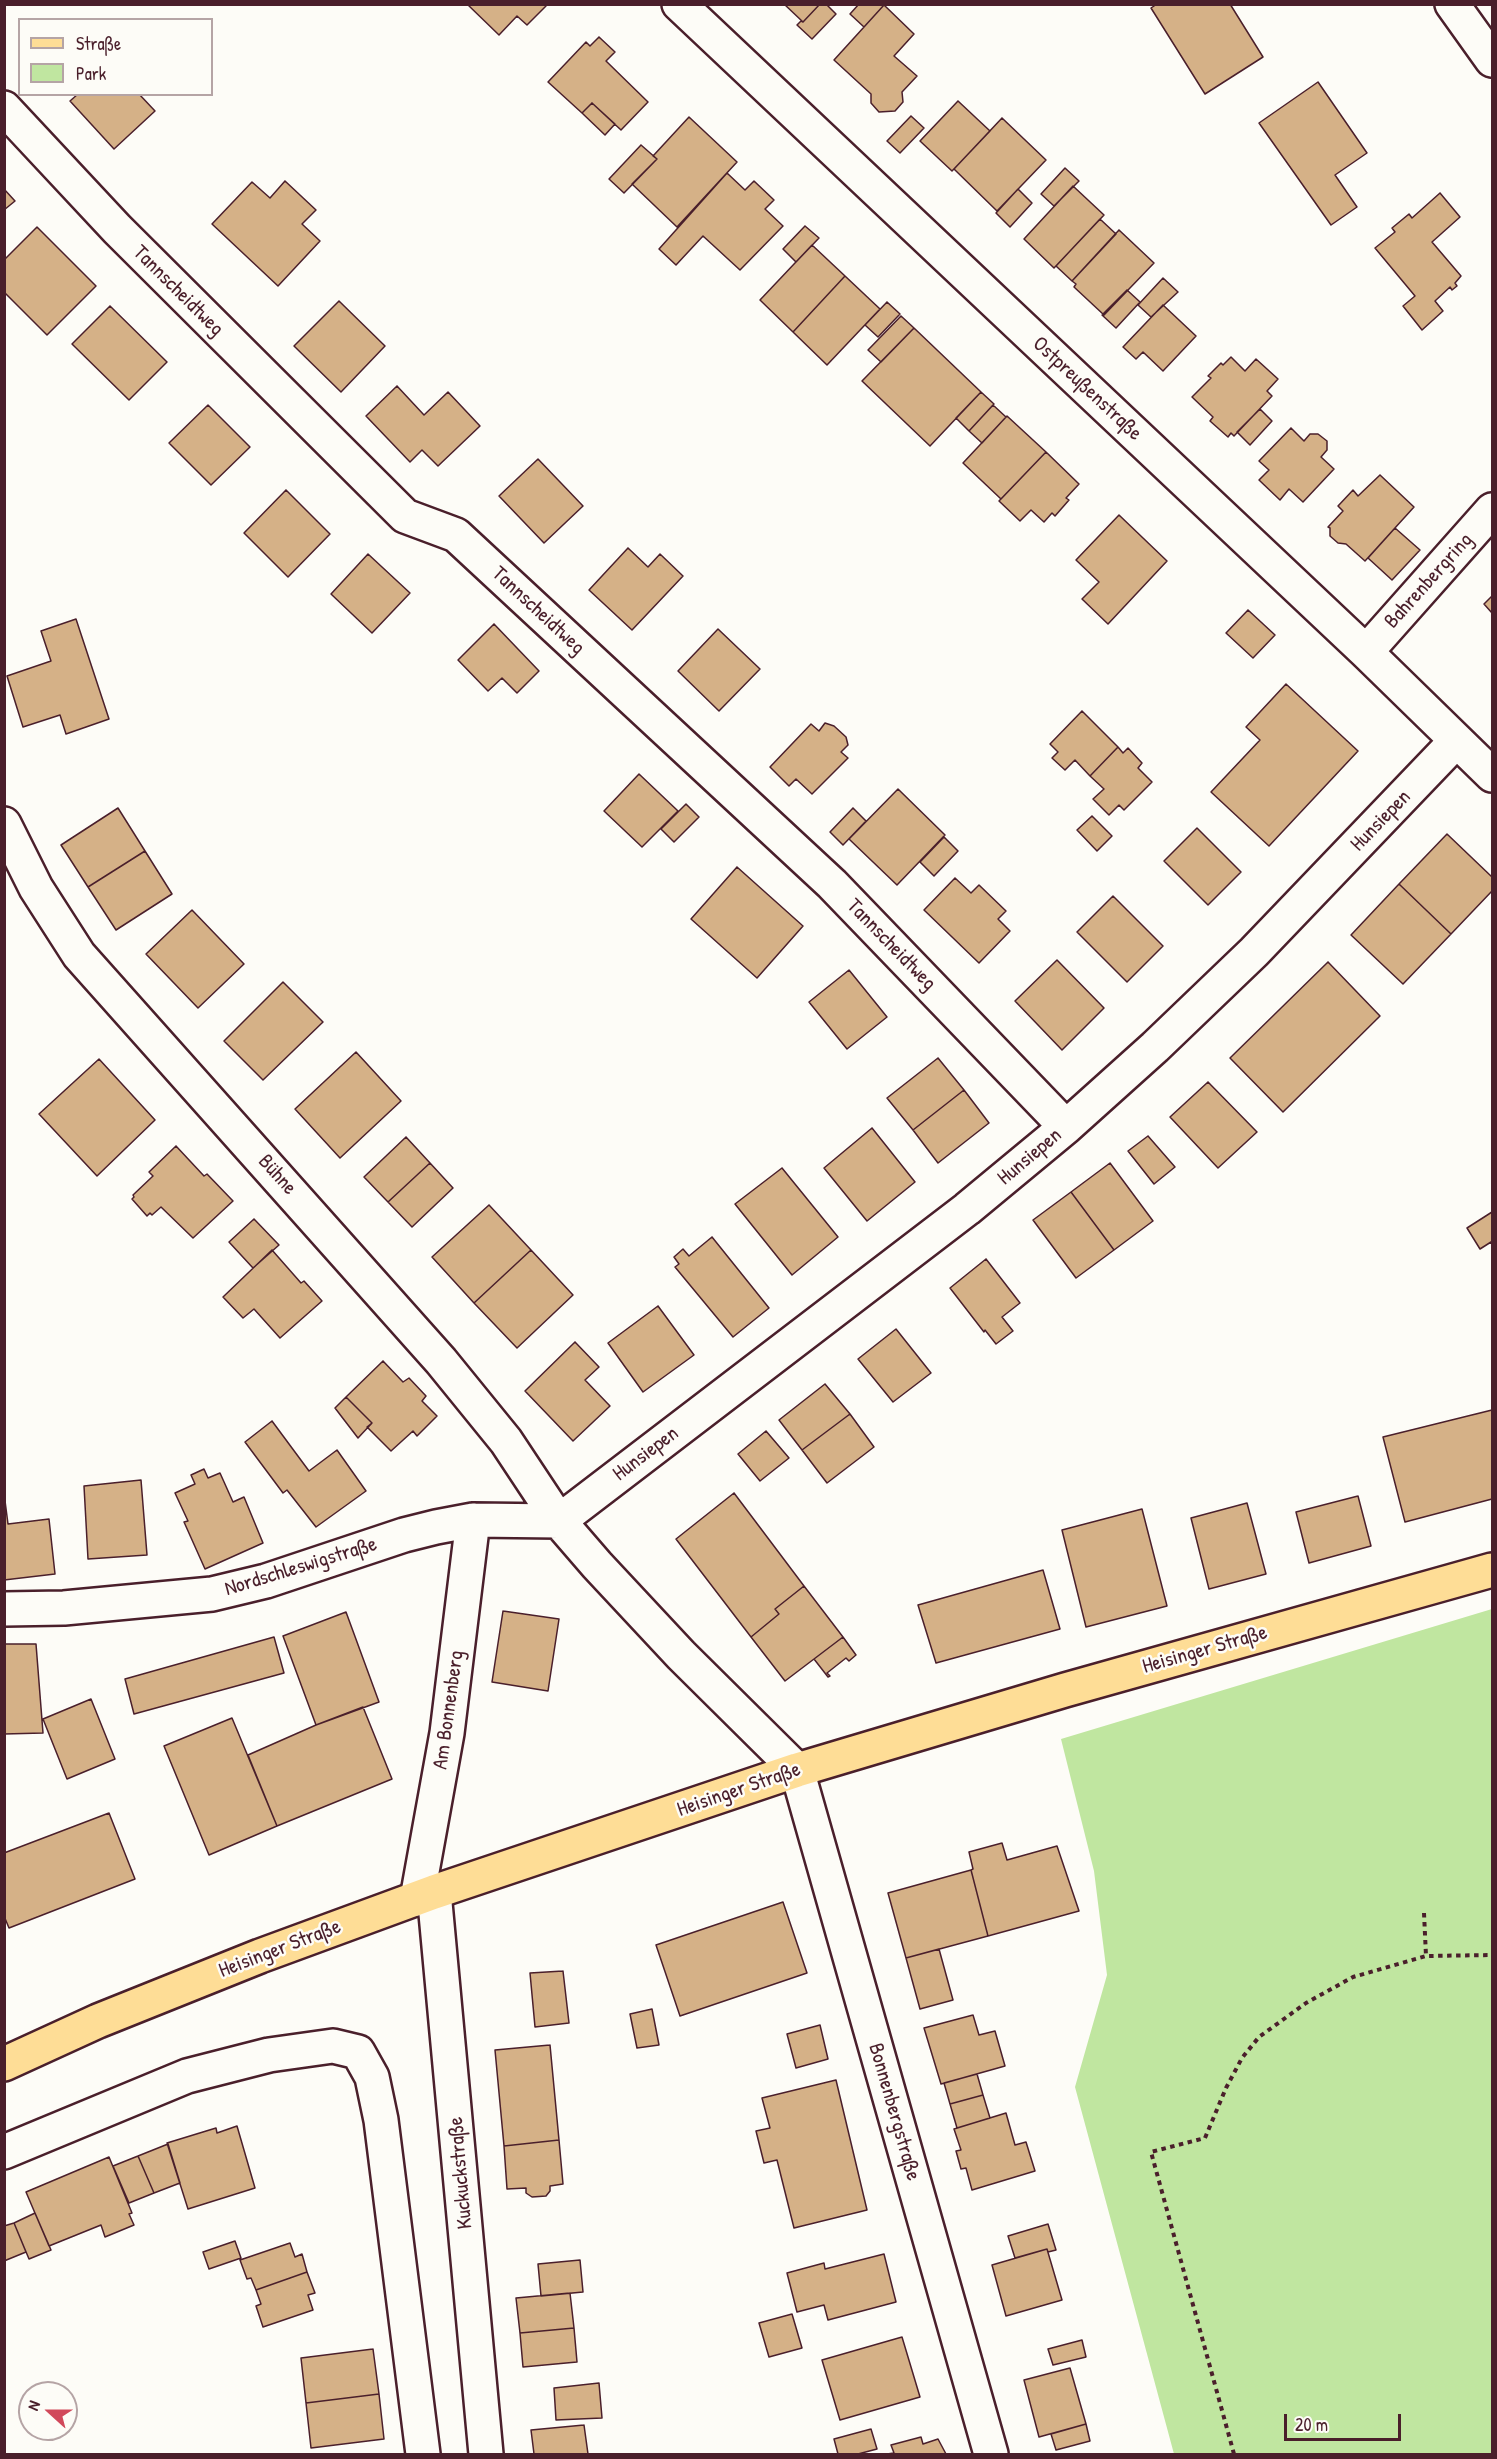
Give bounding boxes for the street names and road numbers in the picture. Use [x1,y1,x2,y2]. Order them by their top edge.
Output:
street label: Tannscheidtweg [127,240,229,342]
street label: Ostpreußenstraße [1027,332,1147,446]
street label: Bahrenbergring [1380,528,1478,634]
street label: Tannscheidtweg [486,562,590,660]
street label: Hunsiepen [1346,785,1416,857]
street label: Tannscheidtweg [841,894,941,996]
street label: Hunsiepen [993,1123,1067,1191]
street label: Bühne [252,1150,302,1200]
street label: Hunsiepen [608,1421,684,1487]
street label: Nordschleswigstraße [222,1532,380,1602]
street label: Heisinger Straße [1140,1620,1270,1680]
street label: Am Bonnenberg [428,1649,470,1771]
street label: Heisinger Straße [674,1757,804,1823]
street label: Heisinger Straße [216,1914,344,1984]
street label: Bonnenbergstraße [862,2041,926,2183]
street label: Kuckuckstraße [444,2116,478,2230]

